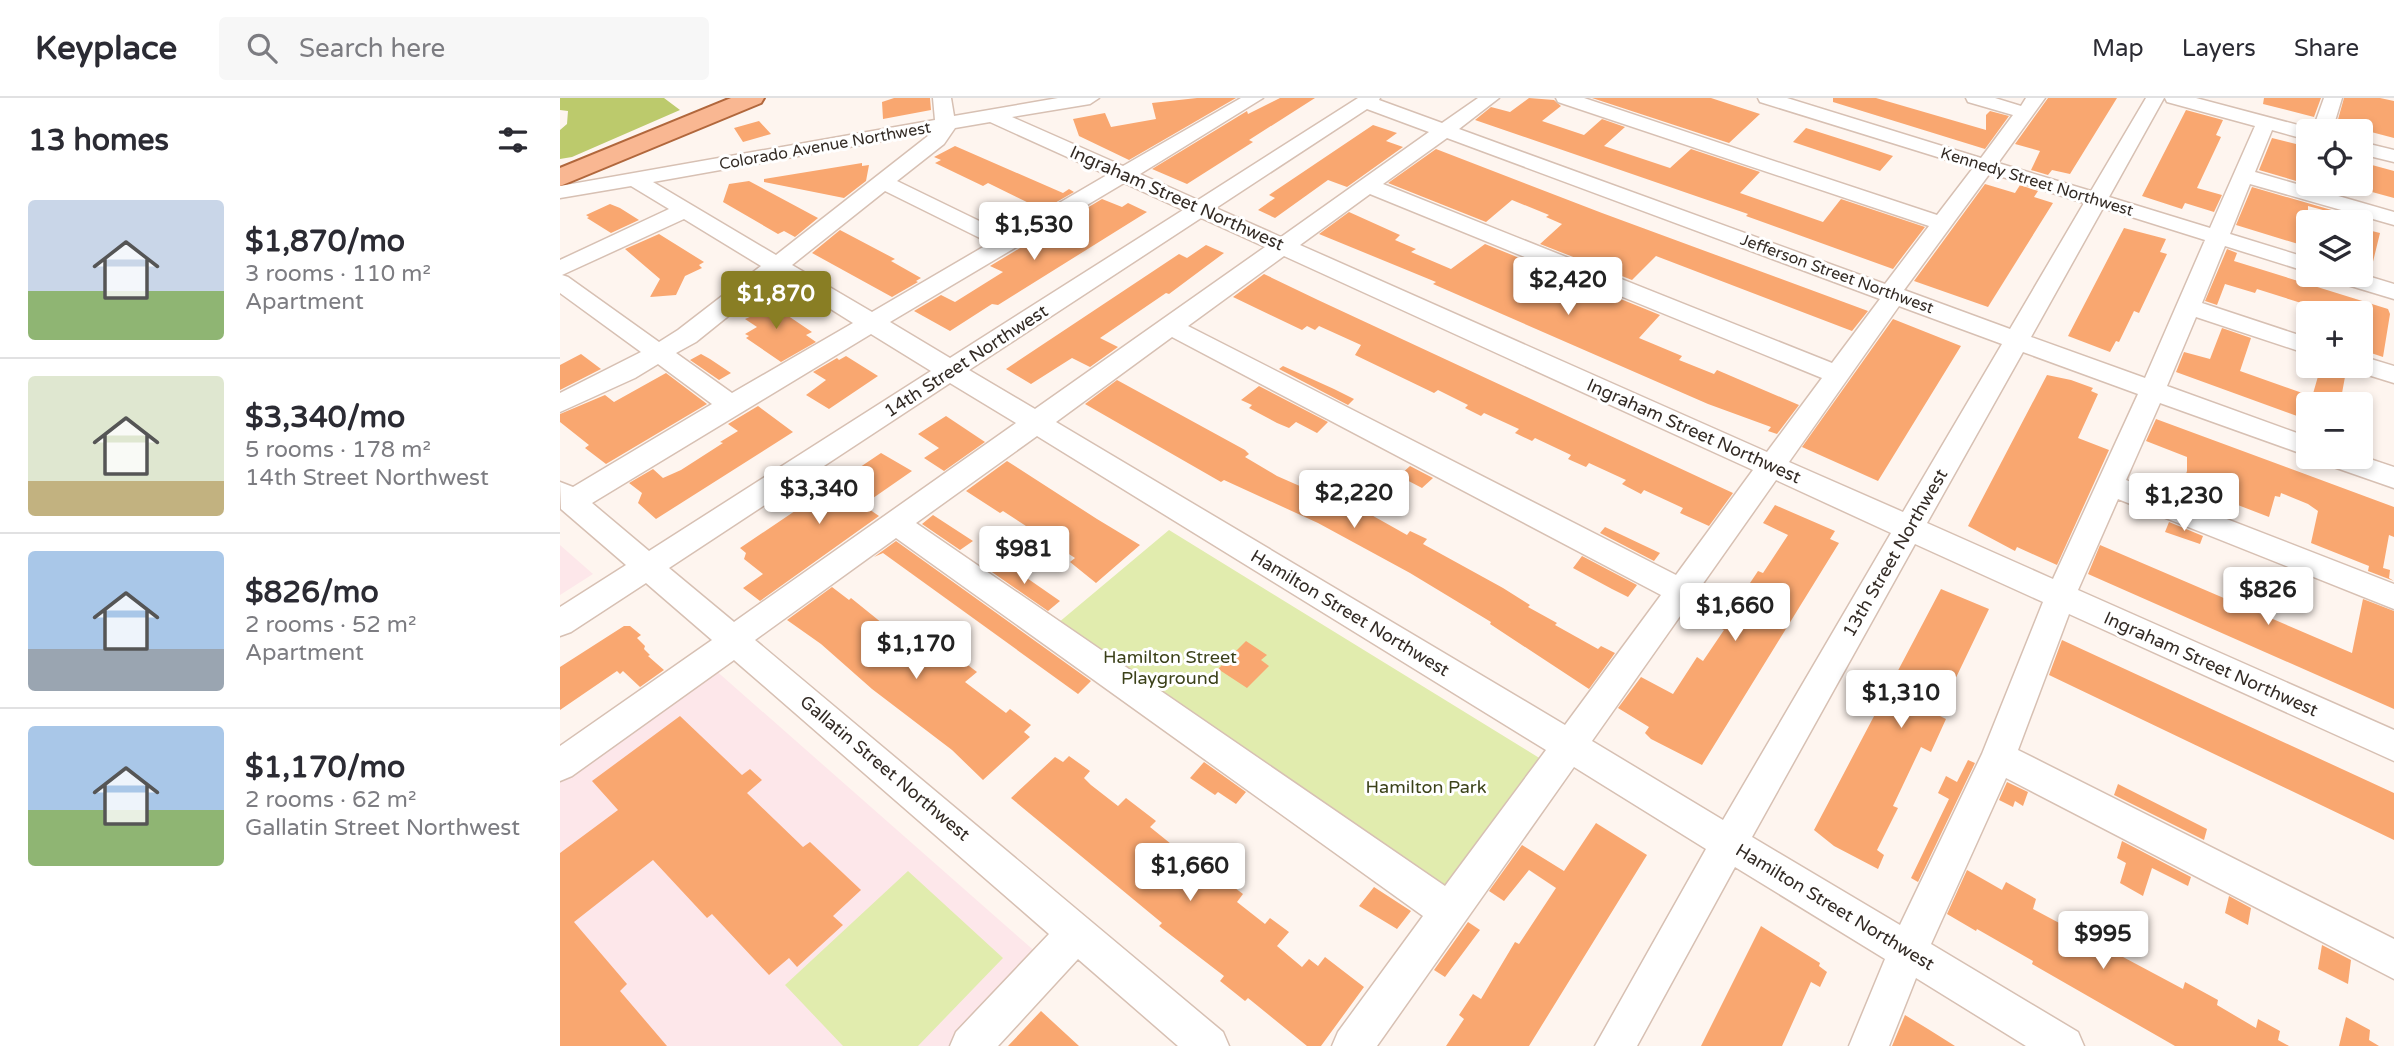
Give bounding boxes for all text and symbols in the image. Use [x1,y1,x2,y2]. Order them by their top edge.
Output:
search box [219,17,709,80]
text: Keyplace [35,29,177,68]
icon: search [243,29,281,67]
text: Search here [299,33,445,64]
text: Map [2092,34,2144,63]
text: Layers [2182,34,2256,63]
text: Share [2294,34,2359,63]
street label: Colorado Avenue Northwest [718,118,932,174]
map controls [2296,119,2373,469]
button: locate [2296,119,2373,196]
icon: filters [494,121,532,159]
text: 13 homes [28,122,169,159]
street label: Ingraham Street Northwest [1066,141,1288,255]
street label: Kennedy Street Northwest [1938,143,2136,221]
pin: $1,530 [977,202,1091,262]
button: layers [2296,210,2373,287]
text: $1,530 [995,211,1073,239]
text: $1,870/mo [245,223,405,260]
icon: home [84,228,168,312]
street label: Jefferson Street Northwest [1738,230,1936,318]
pin: $2,420 [1511,258,1625,317]
text: 3 rooms · 110 m² [245,260,431,288]
text: $2,420 [1529,266,1607,294]
pin: $1,870 [719,272,833,331]
text: $1,870 [737,280,815,308]
text: Apartment [245,288,364,316]
street label: 14th Street Northwest [880,300,1052,422]
button: + [2296,301,2373,378]
street label: Ingraham Street Northwest [1583,374,1805,488]
button: − [2296,392,2373,469]
text: $3,340/mo [245,399,405,436]
icon: home [84,404,168,488]
text: 5 rooms · 178 m² [245,436,431,464]
text: 14th Street Northwest [245,464,489,492]
street label: 13th Street Northwest [1838,465,1952,641]
pin: $3,340 [762,466,876,526]
pin: $2,220 [1297,470,1411,530]
pin: $1,230 [2127,474,2241,533]
text: $3,340 [780,475,858,503]
text: $2,220 [1315,479,1393,507]
text: $1,230 [2145,482,2223,510]
pin: $981 [983,526,1065,586]
text: $981 [995,535,1053,563]
street label: Hamilton Street Northwest [1247,545,1454,681]
pin: $826 [2227,568,2309,627]
text: $826/mo [245,574,379,611]
text: $826 [2239,576,2297,604]
icon: home [84,579,168,663]
pin: $1,660 [1678,584,1792,643]
text: $1,660 [1696,592,1774,620]
street label: Ingraham Street Northwest [2100,607,2322,721]
text: 2 rooms · 52 m² [245,611,416,639]
pin: $1,170 [859,622,973,681]
text: $1,170 [877,630,955,658]
text: Apartment [245,639,364,667]
park label: Hamilton Street Playground [1103,646,1237,689]
pin: $1,310 [1844,670,1958,730]
text: $1,310 [1862,679,1940,707]
street label: Gallatin Street Northwest [795,690,975,846]
text: $1,170/mo [245,749,405,786]
icon: home [84,754,168,838]
park label: Hamilton Park [1366,776,1487,798]
text: 2 rooms · 62 m² [245,786,416,814]
text: Gallatin Street Northwest [245,814,520,842]
street label: Hamilton Street Northwest [1732,839,1939,975]
pin: $1,660 [1133,844,1247,903]
text: $1,660 [1151,852,1229,880]
pin: $995 [2062,912,2144,971]
text: $995 [2074,920,2132,948]

